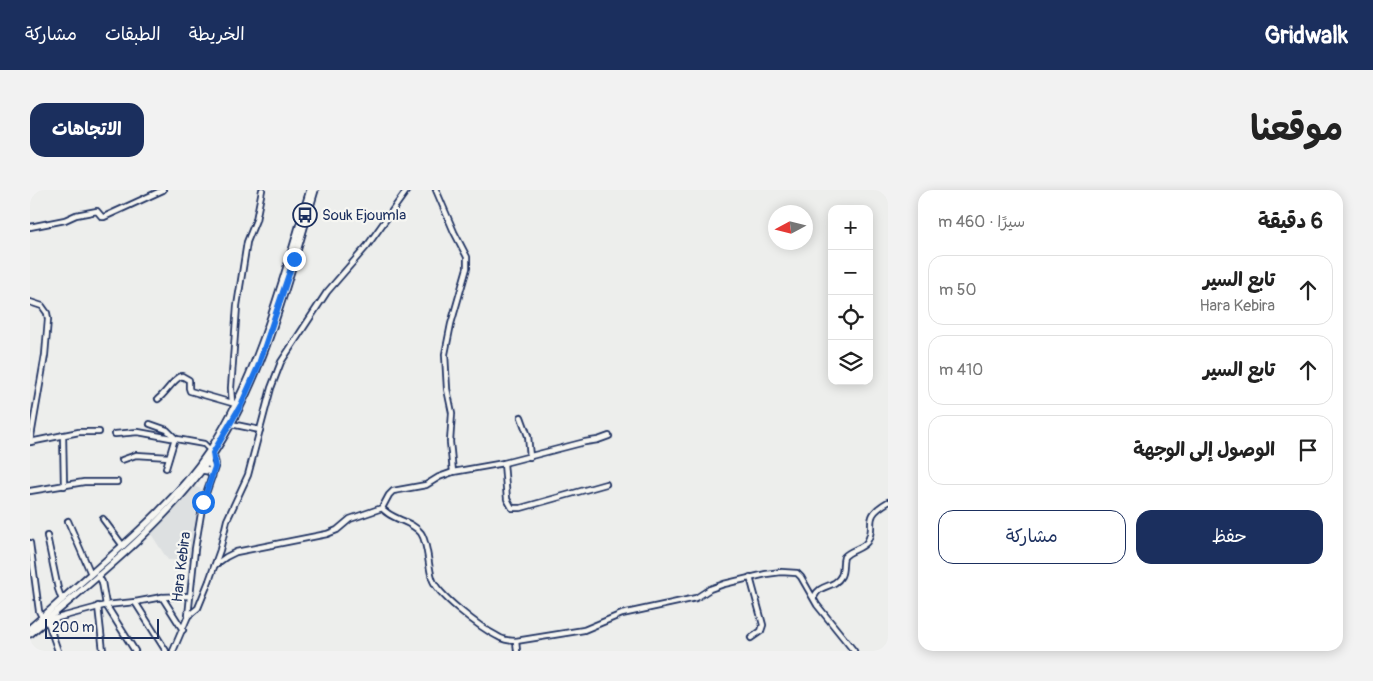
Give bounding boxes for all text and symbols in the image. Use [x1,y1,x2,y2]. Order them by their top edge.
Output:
text: Gridwalk [1264,21,1348,50]
text: مشاركة [25,23,77,46]
text: الطبقات [105,23,161,46]
text: الخريطة [189,23,245,46]
button: الاتجاهات [30,103,144,157]
text: موقعنا [1250,107,1343,151]
bus stop icon: Souk Ejoumla [292,202,318,228]
north arrow [768,205,813,250]
map controls [828,205,873,385]
button: + [828,205,873,250]
place label: Souk Ejoumla [322,206,406,225]
text: 6 دقيقة [1258,208,1323,235]
text: سيرًا · 460 m [938,212,1025,232]
route end [283,248,306,271]
button: − [828,250,873,295]
text: تابع السير [1203,268,1275,292]
icon: ahead [1294,276,1322,304]
text: 50 m [939,280,976,300]
button: locate [828,295,873,340]
text: Hara Kebira [1199,296,1275,316]
button: layers [828,340,873,385]
icon: ahead [1294,356,1322,384]
text: تابع السير [1203,358,1275,382]
text: 410 m [939,360,983,380]
icon: arrive [1294,436,1322,464]
text: الوصول إلى الوجهة [1133,438,1275,462]
route start [192,491,215,514]
button: مشاركة [938,510,1126,564]
button: حفظ [1136,510,1323,564]
street label: Hara Kebira [168,531,195,603]
scale bar [45,616,159,639]
text: 200 m [52,619,94,636]

